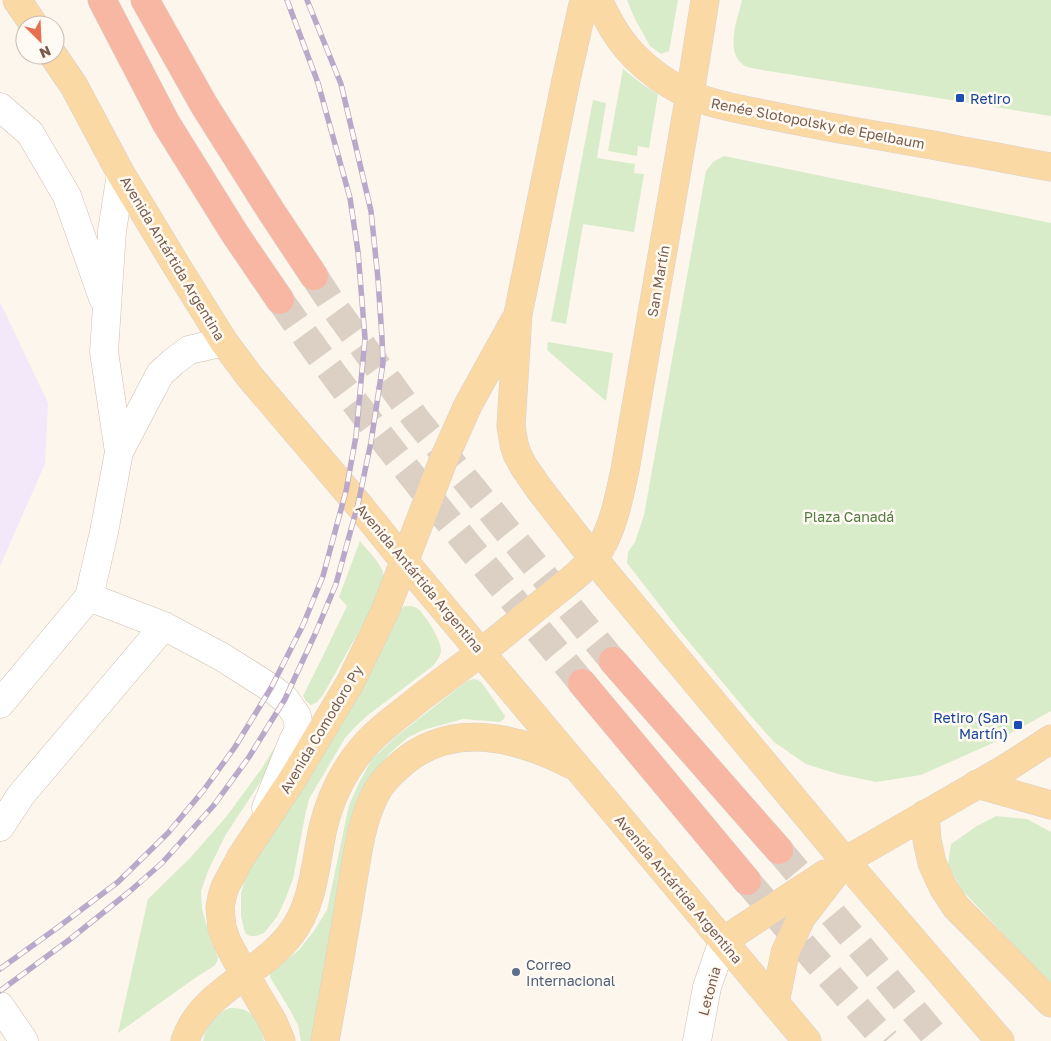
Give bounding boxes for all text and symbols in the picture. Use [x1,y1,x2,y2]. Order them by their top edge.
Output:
north arrow [15,15,65,65]
text: N [37,42,54,62]
place label: Retiro [970,90,1011,107]
marker: Retiro [954,92,966,104]
street label: Renée Slotopolsky de Epelbaum [710,94,926,152]
street label: Avenida Antártida Argentina [117,173,229,343]
street label: San Martín [643,244,673,318]
street label: Avenida Antártida Argentina [353,500,487,656]
park label: Plaza Canadá [804,508,894,525]
street label: Avenida Comodoro Py [276,662,366,796]
place label: Retiro (San Martín) [933,709,1008,742]
marker: Retiro (San Martín) [1012,719,1024,731]
street label: Avenida Antártida Argentina [612,811,746,967]
place label: Correo Internacional [526,956,615,989]
street label: Letonia [694,965,724,1017]
marker: Correo Internacional [510,966,522,978]

